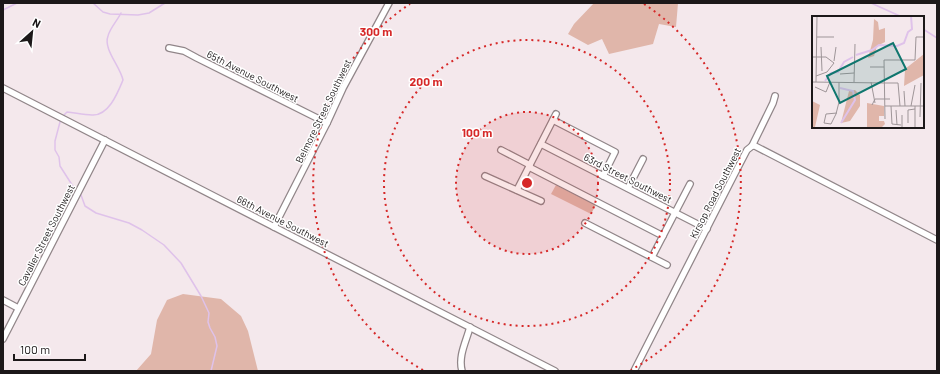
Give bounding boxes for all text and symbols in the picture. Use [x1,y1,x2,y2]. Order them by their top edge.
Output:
north arrow [12,12,52,52]
text: N [31,15,43,30]
inset map [812,16,924,128]
text: 300 m [360,24,392,38]
street label: 65th Avenue Southwest [205,48,301,105]
street label: Belmore Street Southwest [293,57,354,165]
text: 200 m [410,74,442,88]
text: 100 m [462,125,492,139]
street label: Kirsop Road Southwest [687,145,743,240]
street label: 63rd Street Southwest [582,151,674,206]
centre of rings [520,176,534,190]
street label: Cavalier Street Southwest [15,182,77,288]
street label: 66th Avenue Southwest [235,193,331,250]
scale bar [14,336,85,362]
text: 100 m [20,342,50,356]

